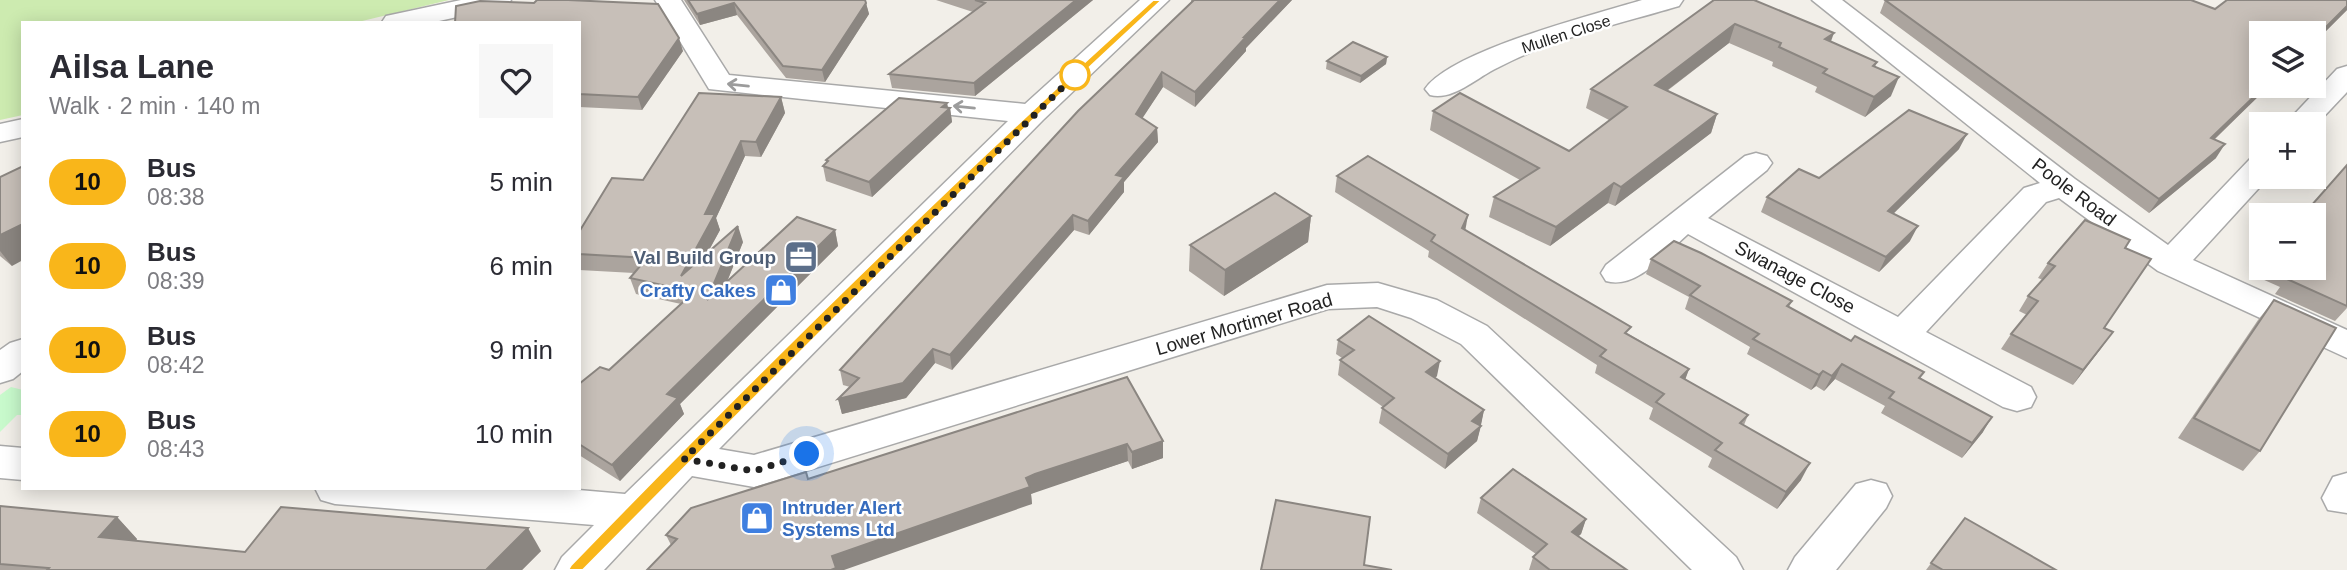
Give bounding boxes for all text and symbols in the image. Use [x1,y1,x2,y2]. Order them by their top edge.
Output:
street label: Mullen Close [1519,12,1613,56]
map controls [2249,21,2326,280]
button: layers [2249,21,2326,98]
button: heart [479,44,553,118]
text: Ailsa Lane [49,48,214,85]
unlabelled marker [1060,60,1090,90]
one-way arrow [727,78,750,91]
text: Walk · 2 min · 140 m [49,93,260,119]
one-way arrow [953,101,976,114]
button: + [2249,112,2326,189]
text: Bus [147,153,196,183]
street label: Poole Road [2028,154,2120,230]
text: 5 min [489,167,553,197]
text: 10 [74,168,101,195]
text: 08:38 [147,184,205,210]
button: − [2249,203,2326,280]
street label: Swanage Close [1731,236,1859,318]
text: Bus [147,237,196,267]
office icon: Val Build Group [782,238,820,276]
place label: Val Build Group [633,247,776,268]
text: 6 min [489,251,553,281]
text: 10 [74,252,101,279]
text: 08:39 [147,268,205,294]
shop icon: Crafty Cakes [762,271,800,309]
place label: Crafty Cakes [640,280,756,301]
street label: Lower Mortimer Road [1153,289,1335,359]
text: Bus [147,321,196,351]
text: 9 min [489,335,553,365]
text: 10 [74,336,101,363]
text: 08:42 [147,352,205,378]
text: Bus [147,405,196,435]
text: 10 min [475,419,553,449]
text: 10 [74,420,101,447]
text: 08:43 [147,436,205,462]
your location [789,436,824,471]
place label: Intruder Alert Systems Ltd [782,497,902,540]
shop icon: Intruder Alert Systems Ltd [738,499,776,537]

